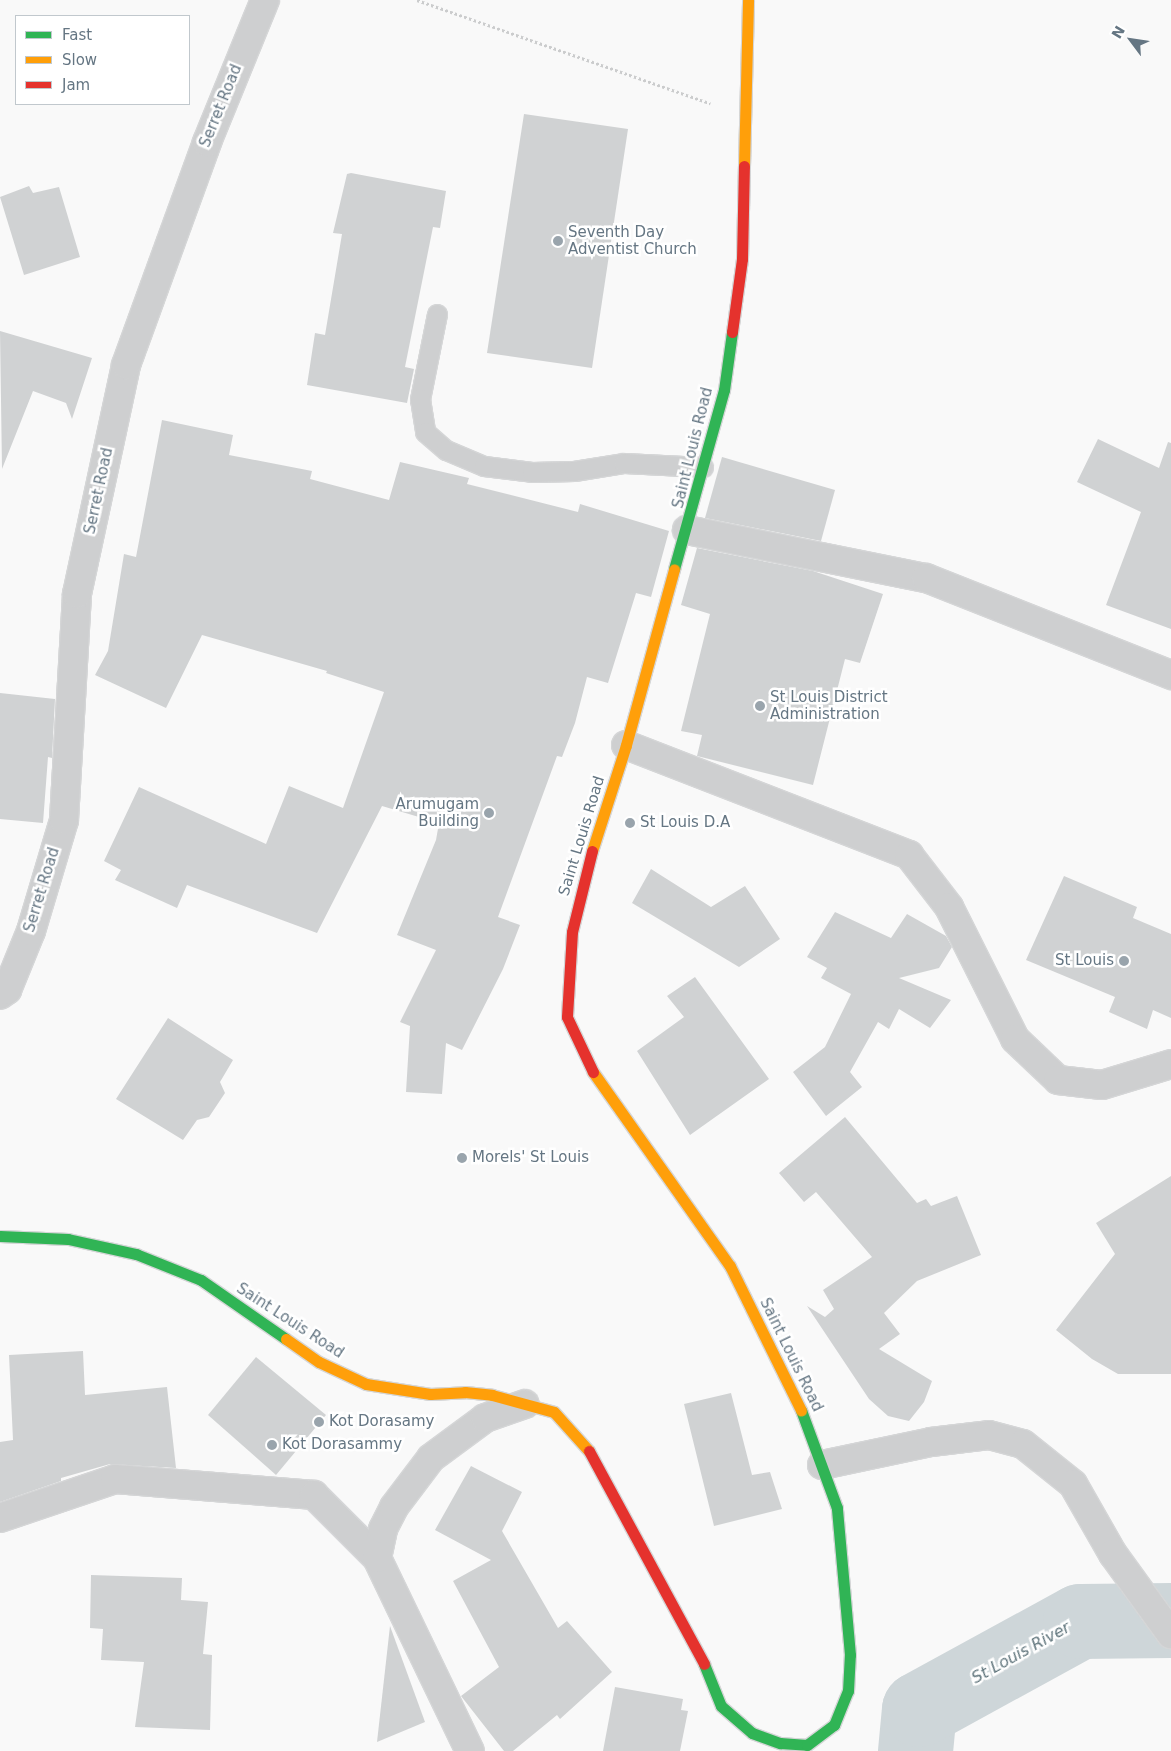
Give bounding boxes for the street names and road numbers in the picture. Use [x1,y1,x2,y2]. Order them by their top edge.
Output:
street label: Serret Road [196,62,246,150]
street label: Saint Louis Road [669,386,717,510]
street label: Serret Road [81,446,117,536]
street label: Saint Louis Road [555,774,609,898]
street label: Serret Road [21,845,63,935]
street label: Saint Louis Road [233,1280,347,1362]
street label: Saint Louis Road [756,1295,826,1415]

